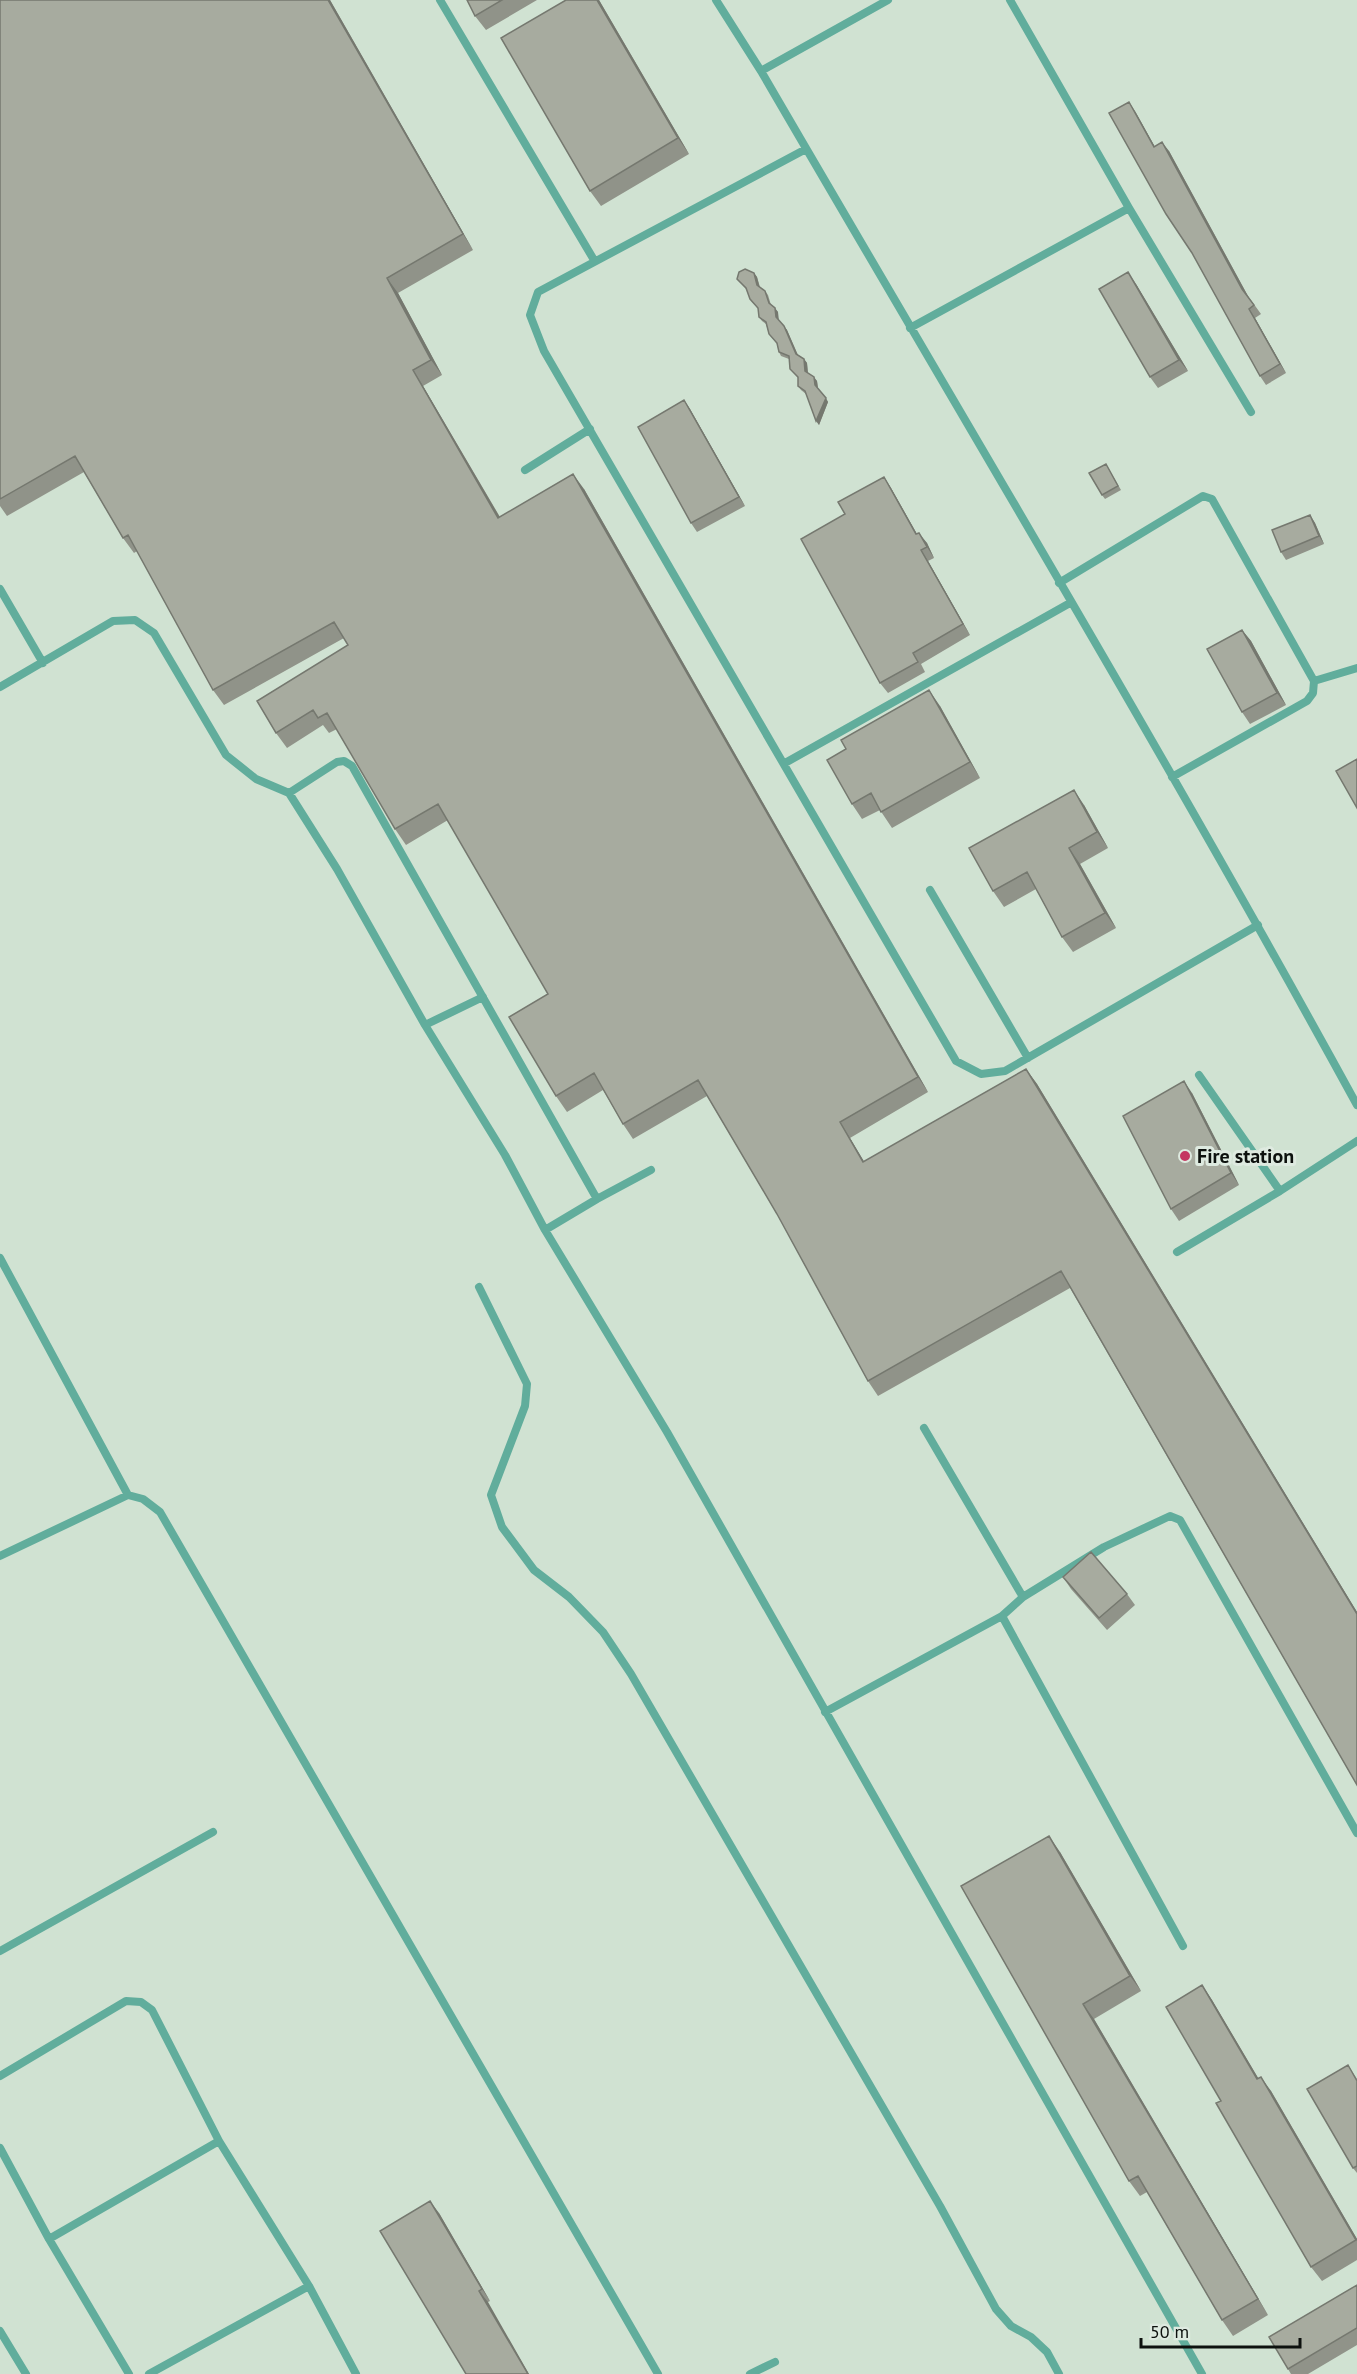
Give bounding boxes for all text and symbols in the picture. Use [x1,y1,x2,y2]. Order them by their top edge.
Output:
place label: Fire station [1197,1143,1294,1169]
marker: Fire station [1178,1149,1192,1163]
scale bar [1141,2311,1300,2349]
text: 50 m [1150,2320,1189,2343]

